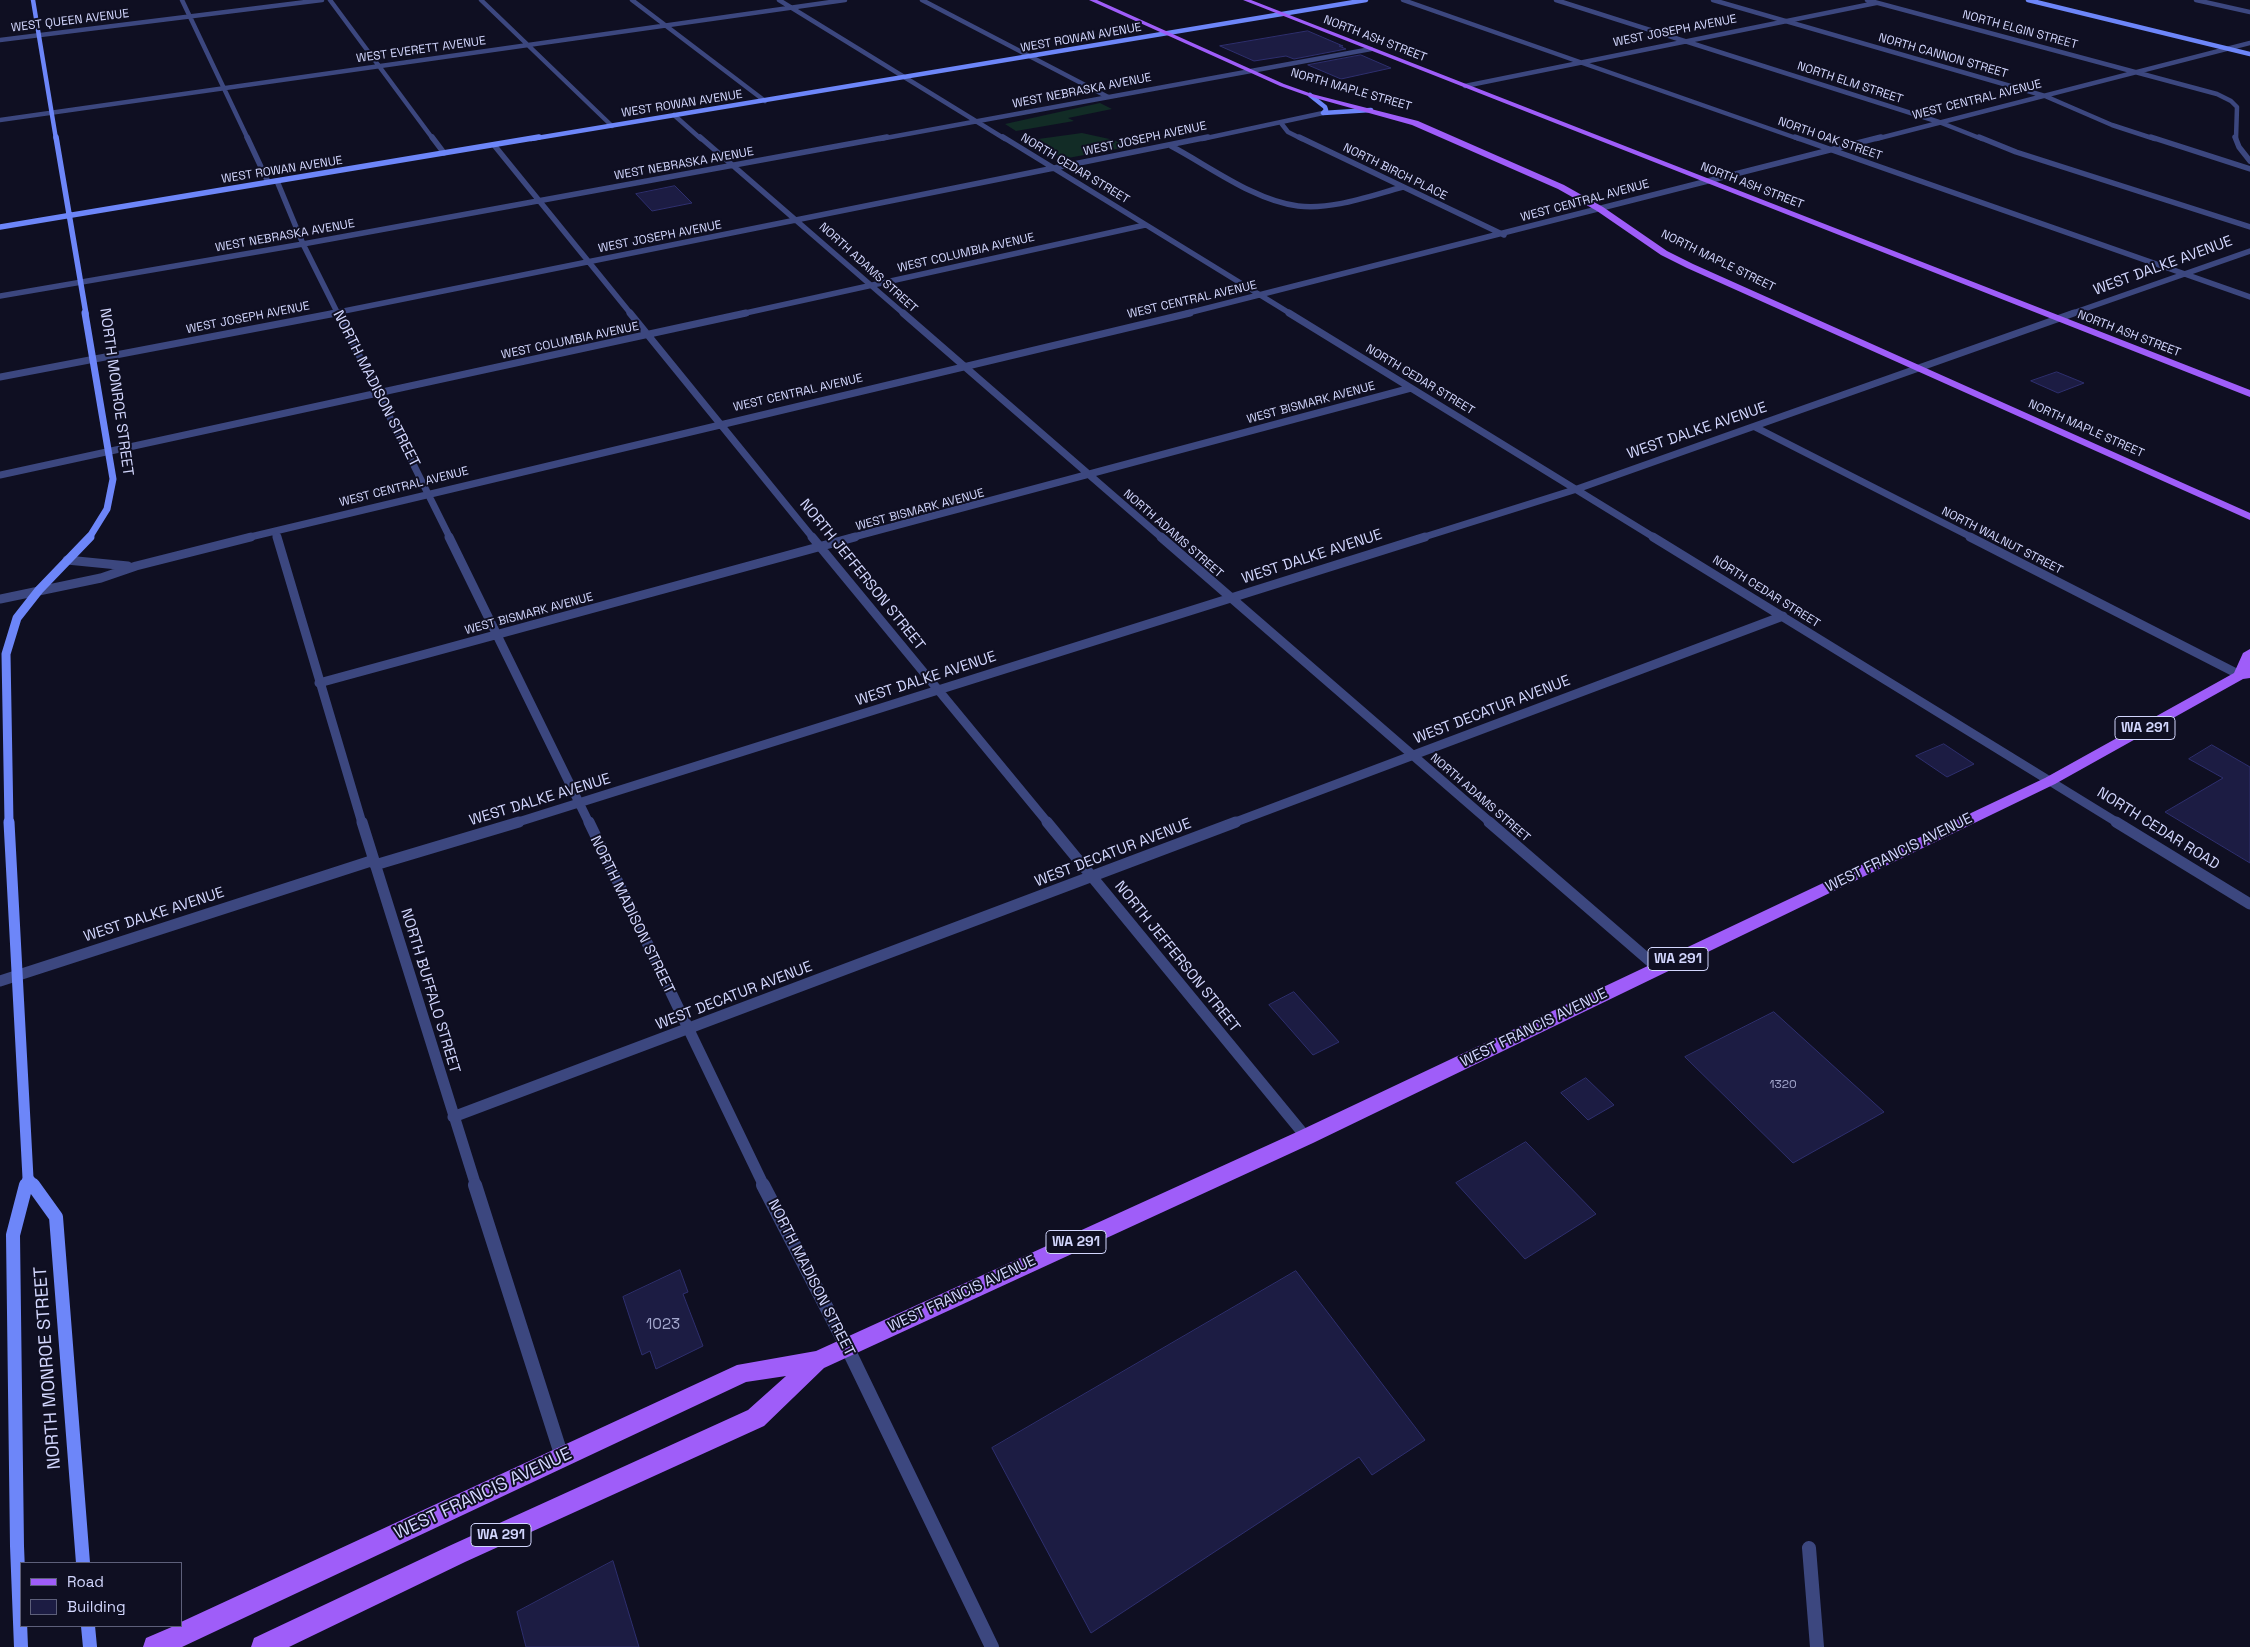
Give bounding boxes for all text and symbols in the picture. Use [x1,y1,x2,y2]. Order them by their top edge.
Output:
street label: WEST QUEEN AVENUE [10,7,130,35]
street label: NORTH ELGIN STREET [1961,8,2079,52]
street label: WEST JOSEPH AVENUE [1612,12,1738,50]
street label: NORTH ASH STREET [1321,13,1429,65]
street label: WEST ROWAN AVENUE [1019,20,1143,56]
street label: NORTH CANNON STREET [1877,31,2009,81]
street label: WEST EVERETT AVENUE [355,34,487,66]
street label: NORTH ELM STREET [1795,59,1905,107]
street label: NORTH MAPLE STREET [1289,66,1413,114]
street label: WEST NEBRASKA AVENUE [1011,70,1153,112]
street label: WEST CENTRAL AVENUE [1911,77,2043,123]
street label: WEST ROWAN AVENUE [620,87,744,121]
street label: NORTH OAK STREET [1776,114,1884,164]
street label: WEST JOSEPH AVENUE [1082,119,1208,159]
street label: NORTH CEDAR STREET [1018,131,1132,207]
street label: NORTH BIRCH PLACE [1341,140,1449,204]
street label: WEST NEBRASKA AVENUE [613,145,755,183]
street label: WEST ROWAN AVENUE [220,153,344,187]
street label: NORTH ASH STREET [1698,160,1806,212]
street label: WEST CENTRAL AVENUE [1519,177,1651,225]
street label: WEST NEBRASKA AVENUE [214,217,356,255]
street label: WEST JOSEPH AVENUE [597,218,723,256]
street label: NORTH ADAMS STREET [816,220,920,316]
street label: NORTH MAPLE STREET [1659,227,1777,295]
street label: WEST COLUMBIA AVENUE [896,230,1036,276]
street label: WEST DALKE AVENUE [2091,232,2235,300]
street label: WEST CENTRAL AVENUE [1126,278,1258,322]
street label: WEST JOSEPH AVENUE [185,299,311,337]
street label: NORTH MONROE STREET [95,307,137,477]
street label: NORTH MADISON STREET [329,308,423,470]
street label: NORTH ASH STREET [2075,308,2183,360]
street label: WEST COLUMBIA AVENUE [500,319,640,363]
street label: NORTH CEDAR STREET [1363,342,1477,418]
street label: WEST CENTRAL AVENUE [732,371,864,415]
street label: WEST BISMARK AVENUE [1245,379,1377,427]
street label: NORTH MAPLE STREET [2026,397,2146,461]
street label: WEST DALKE AVENUE [1625,399,1769,463]
street label: WEST CENTRAL AVENUE [338,464,470,510]
street label: WEST BISMARK AVENUE [854,486,986,534]
street label: NORTH ADAMS STREET [1120,487,1226,581]
street label: NORTH JEFFERSON STREET [796,496,928,654]
street label: NORTH WALNUT STREET [1939,504,2065,578]
street label: WEST DALKE AVENUE [1239,526,1385,588]
street label: NORTH CEDAR STREET [1710,553,1822,631]
street label: WEST BISMARK AVENUE [463,590,595,638]
street label: WEST DALKE AVENUE [853,648,999,710]
street label: WEST DECATUR AVENUE [1411,672,1573,748]
road number: WA 291 [2115,716,2175,740]
street label: NORTH ADAMS STREET [1427,751,1533,845]
street label: WEST DALKE AVENUE [467,770,613,830]
street label: NORTH CEDAR ROAD [2093,784,2223,874]
street label: WEST FRANCIS AVENUE [1823,810,1975,896]
street label: WEST DECATUR AVENUE [1032,815,1194,891]
street label: NORTH MADISON STREET [586,833,678,997]
street label: NORTH JEFFERSON STREET [1111,878,1243,1036]
street label: WEST DALKE AVENUE [81,884,227,946]
street label: NORTH BUFFALO STREET [396,906,464,1076]
road number: WA 291 [1648,948,1708,971]
street label: WEST DECATUR AVENUE [653,958,815,1034]
street label: WEST FRANCIS AVENUE [1458,985,1610,1071]
house number: 1320 [1769,1078,1797,1092]
street label: NORTH MADISON STREET [764,1197,858,1359]
road number: WA 291 [1046,1230,1106,1254]
street label: WEST FRANCIS AVENUE [885,1252,1039,1336]
street label: NORTH MONROE STREET [30,1266,66,1470]
house number: 1023 [646,1316,680,1334]
street label: WEST FRANCIS AVENUE [391,1443,575,1545]
road number: WA 291 [471,1524,531,1546]
legend [20,1562,182,1627]
text: Road [67,1572,104,1591]
text: Building [67,1597,126,1616]

